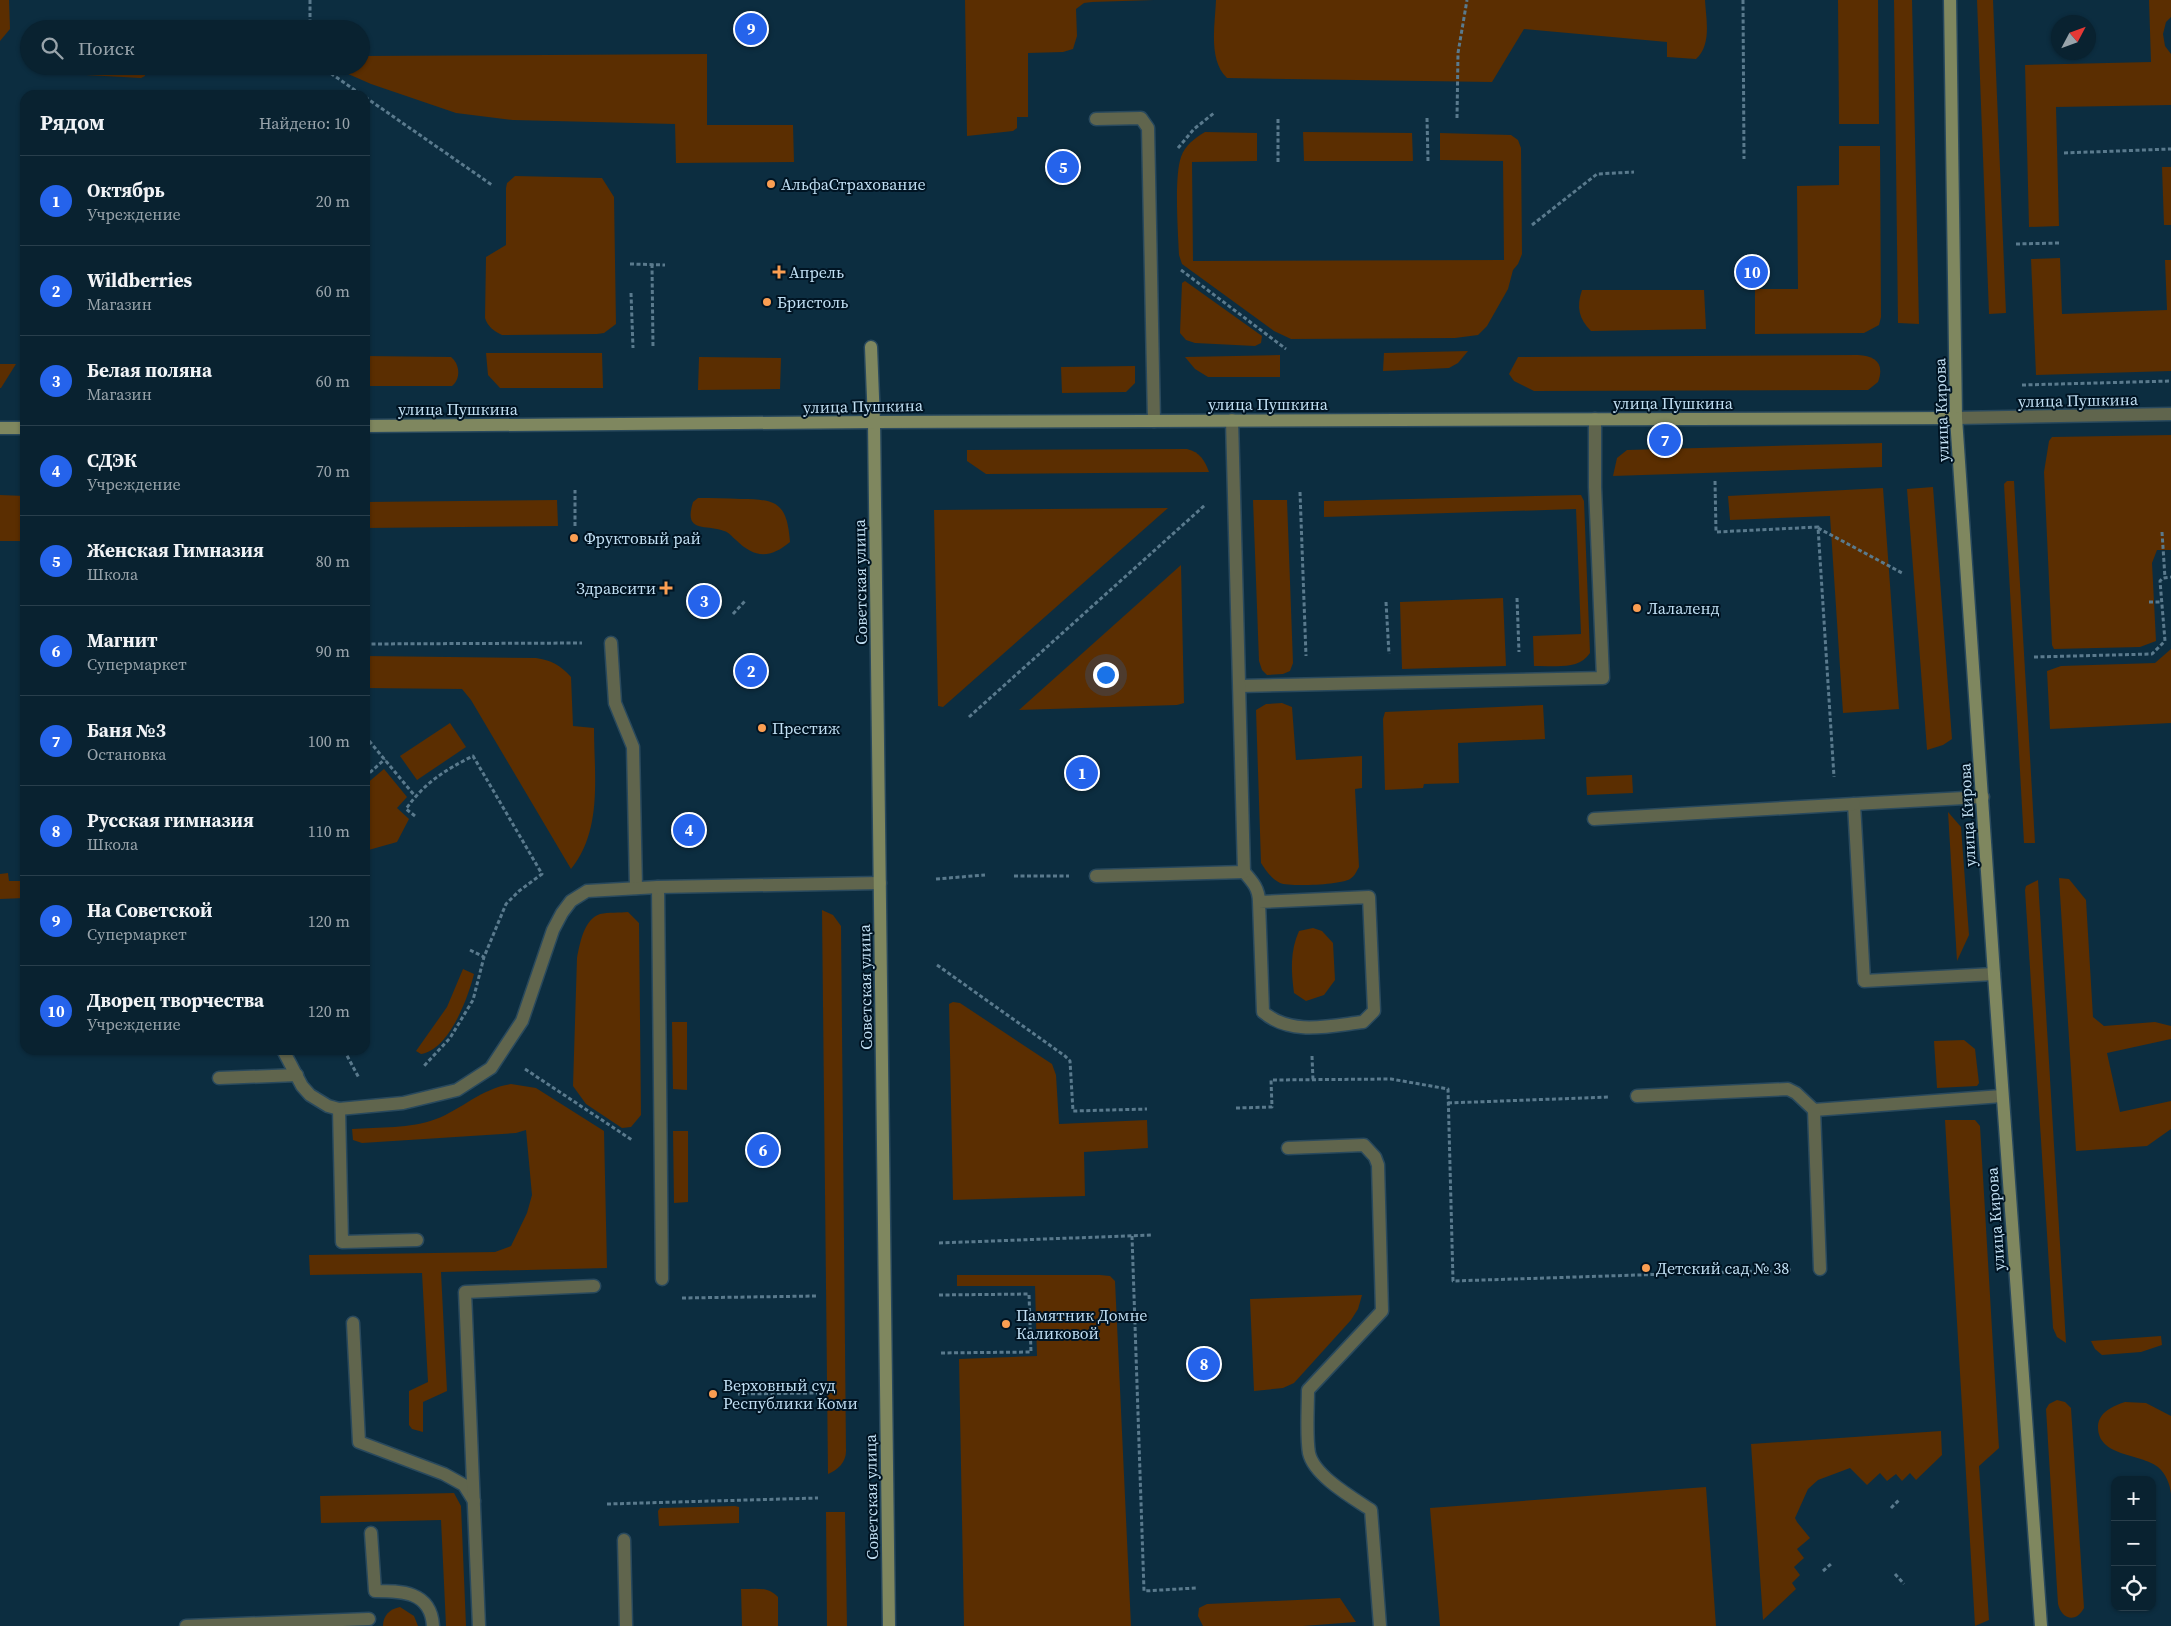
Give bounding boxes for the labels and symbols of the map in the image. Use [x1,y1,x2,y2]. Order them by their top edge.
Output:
pin: 9 [735,10,767,48]
north arrow [2051,15,2096,60]
pin: 5 [1047,148,1079,186]
place label: АльфаСтрахование [781,173,926,195]
marker: АльфаСтрахование [765,178,777,190]
pin: 10 [1736,253,1768,291]
place label: Апрель [789,261,844,283]
marker: Апрель [773,266,785,278]
place label: Бристоль [777,291,848,313]
marker: Бристоль [761,296,773,308]
street label: улица Кирова [1928,357,1954,462]
street label: улица Пушкина [2018,388,2139,412]
street label: улица Пушкина [1613,392,1734,414]
street label: улица Пушкина [1208,393,1329,415]
street label: улица Пушкина [803,394,924,418]
street label: улица Пушкина [398,398,519,420]
pin: 7 [1649,421,1681,459]
street label: Советская улица [848,518,872,645]
place label: Фруктовый рай [584,527,701,549]
marker: Фруктовый рай [568,532,580,544]
place label: Здравсити [576,577,656,599]
marker: Здравсити [660,582,672,594]
pin: 3 [688,582,720,620]
place label: Лалаленд [1647,597,1720,619]
marker: Лалаленд [1631,602,1643,614]
pin: 2 [735,652,767,690]
your location [1093,662,1119,688]
place label: Престиж [772,717,840,739]
marker: Престиж [756,722,768,734]
pin: 1 [1066,754,1098,792]
street label: улица Кирова [1953,762,1981,867]
pin: 4 [673,811,705,849]
street label: Советская улица [853,923,877,1050]
pin: 6 [747,1131,779,1169]
street label: улица Кирова [1980,1166,2010,1272]
place label: Детский сад № 38 [1656,1257,1789,1279]
marker: Детский сад № 38 [1640,1262,1652,1274]
place label: Памятник Домне Каликовой [1016,1304,1148,1344]
marker: Памятник Домне Каликовой [1000,1318,1012,1330]
pin: 8 [1188,1345,1220,1383]
place label: Верховный суд Республики Коми [723,1374,858,1414]
marker: Верховный суд Республики Коми [707,1388,719,1400]
street label: Советская улица [859,1433,883,1560]

